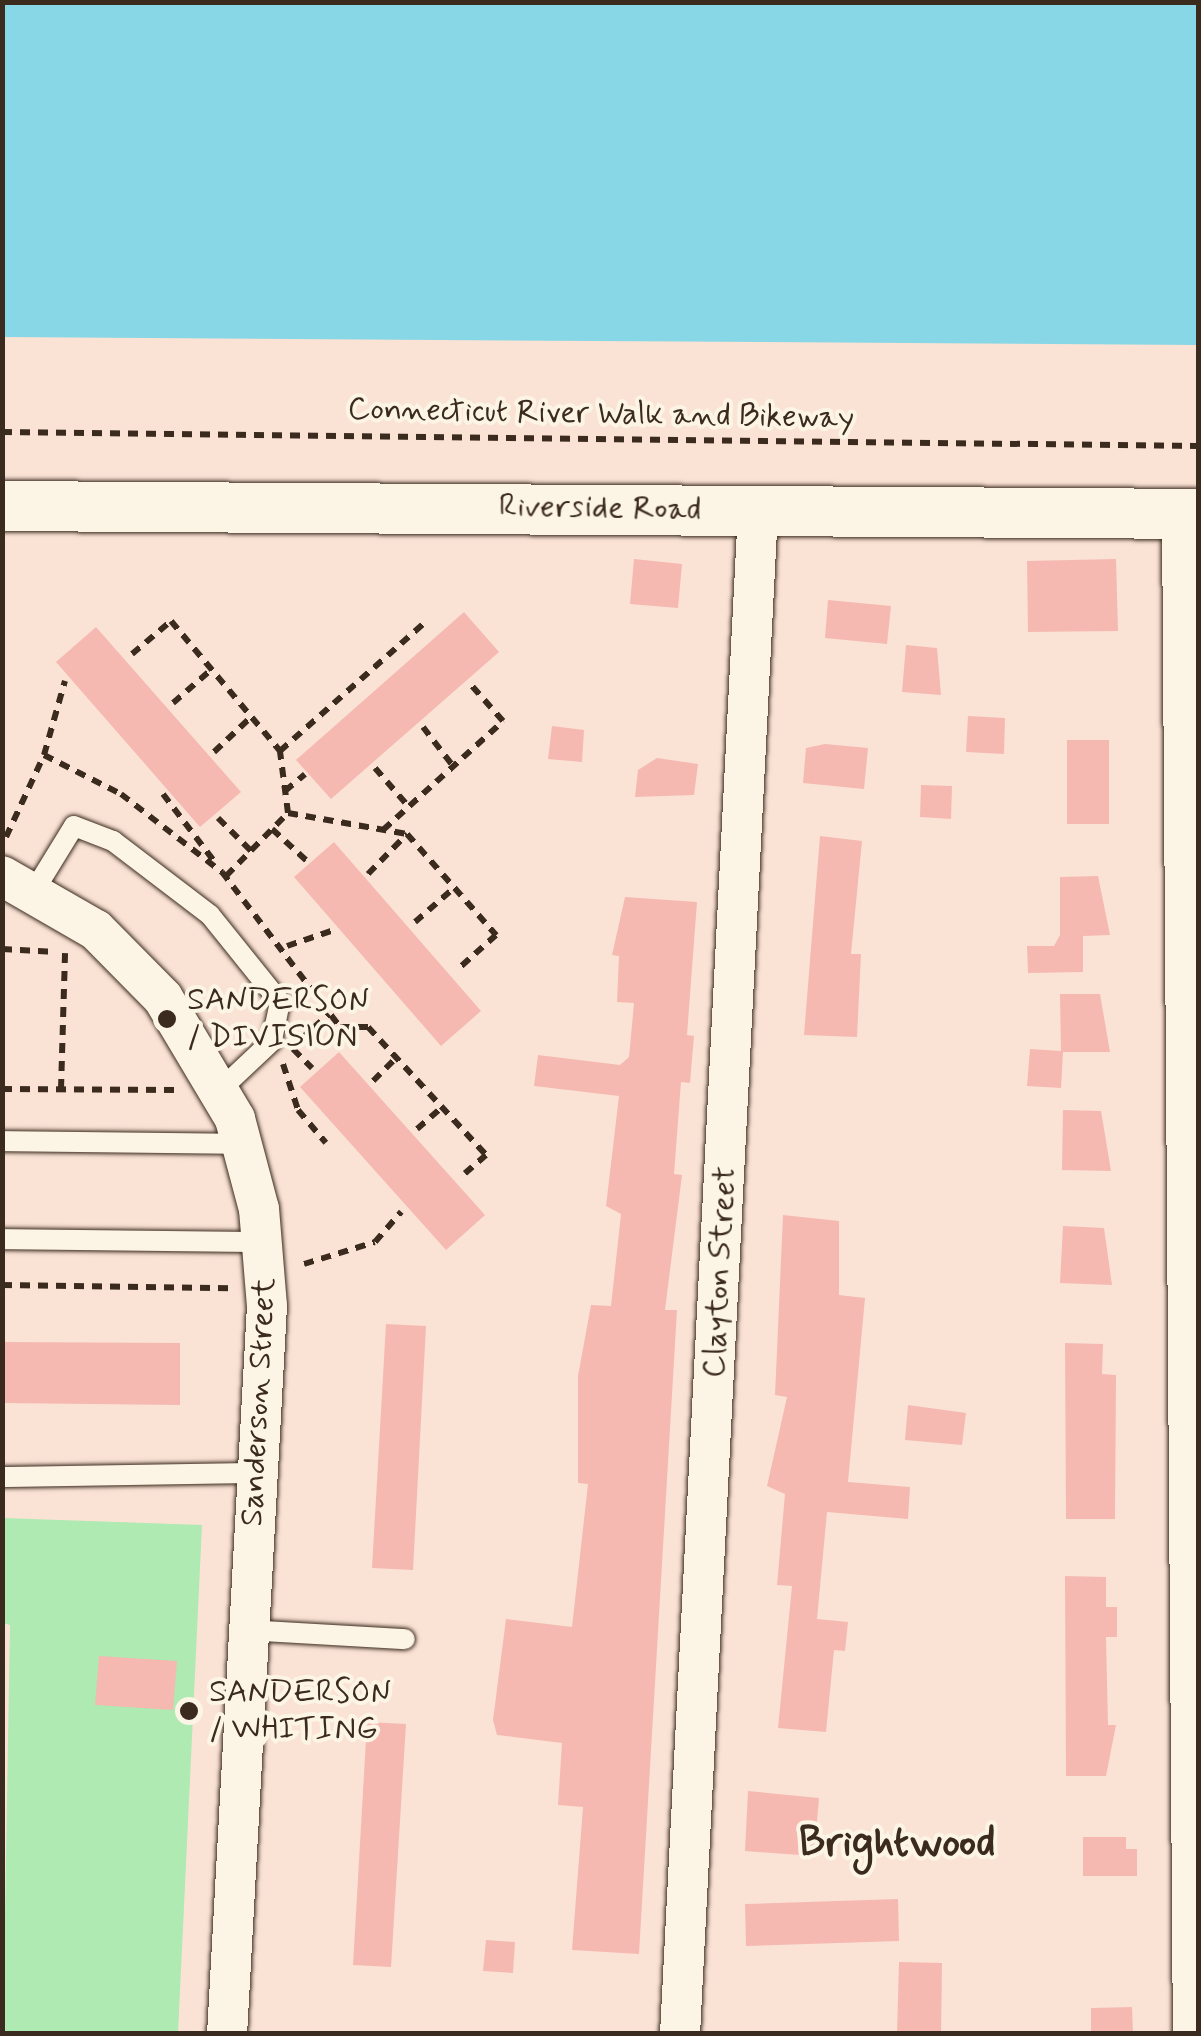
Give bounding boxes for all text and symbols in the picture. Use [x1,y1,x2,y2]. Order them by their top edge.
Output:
street label: Connecticut River Walk and Bikeway [349,390,853,438]
street label: Riverside Road [501,487,699,529]
place label: SANDERSON / DIVISION [187,982,369,1057]
marker: SANDERSON / DIVISION [156,1008,178,1030]
street label: Clayton Street [695,1166,745,1378]
street label: Sanderson Street [233,1277,285,1527]
place label: SANDERSON / WHITING [209,1674,391,1749]
marker: SANDERSON / WHITING [178,1700,200,1722]
district label: Brightwood [799,1819,995,1869]

